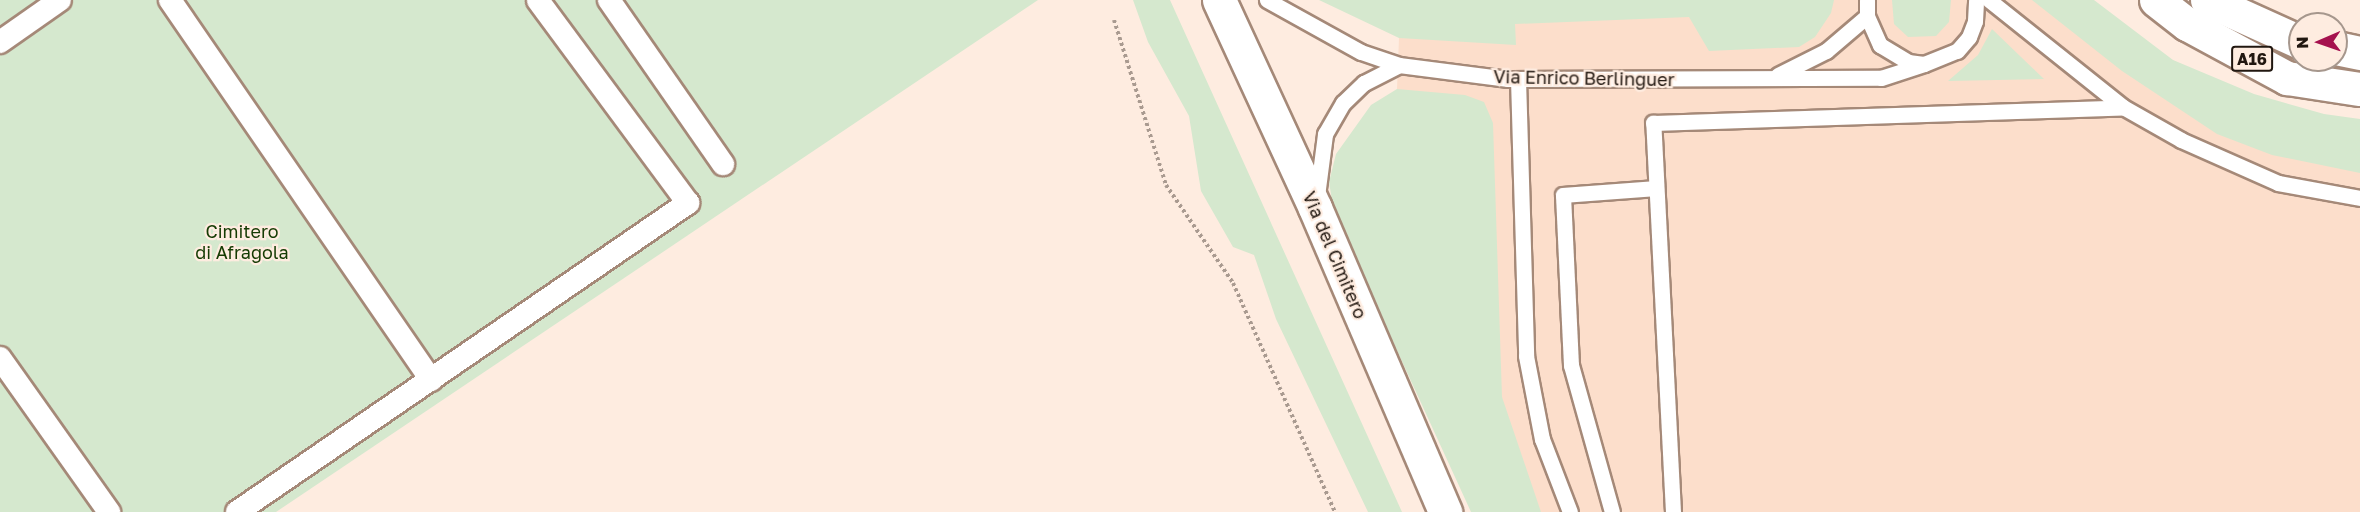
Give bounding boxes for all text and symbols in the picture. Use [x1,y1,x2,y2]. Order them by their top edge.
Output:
north arrow [2288,12,2348,72]
text: N [2292,36,2312,49]
road number: A16 [2231,46,2273,72]
street label: Via Enrico Berlinguer [1493,66,1675,90]
street label: Via del Cimitero [1298,188,1372,322]
park label: Cimitero di Afragola [195,221,289,264]

